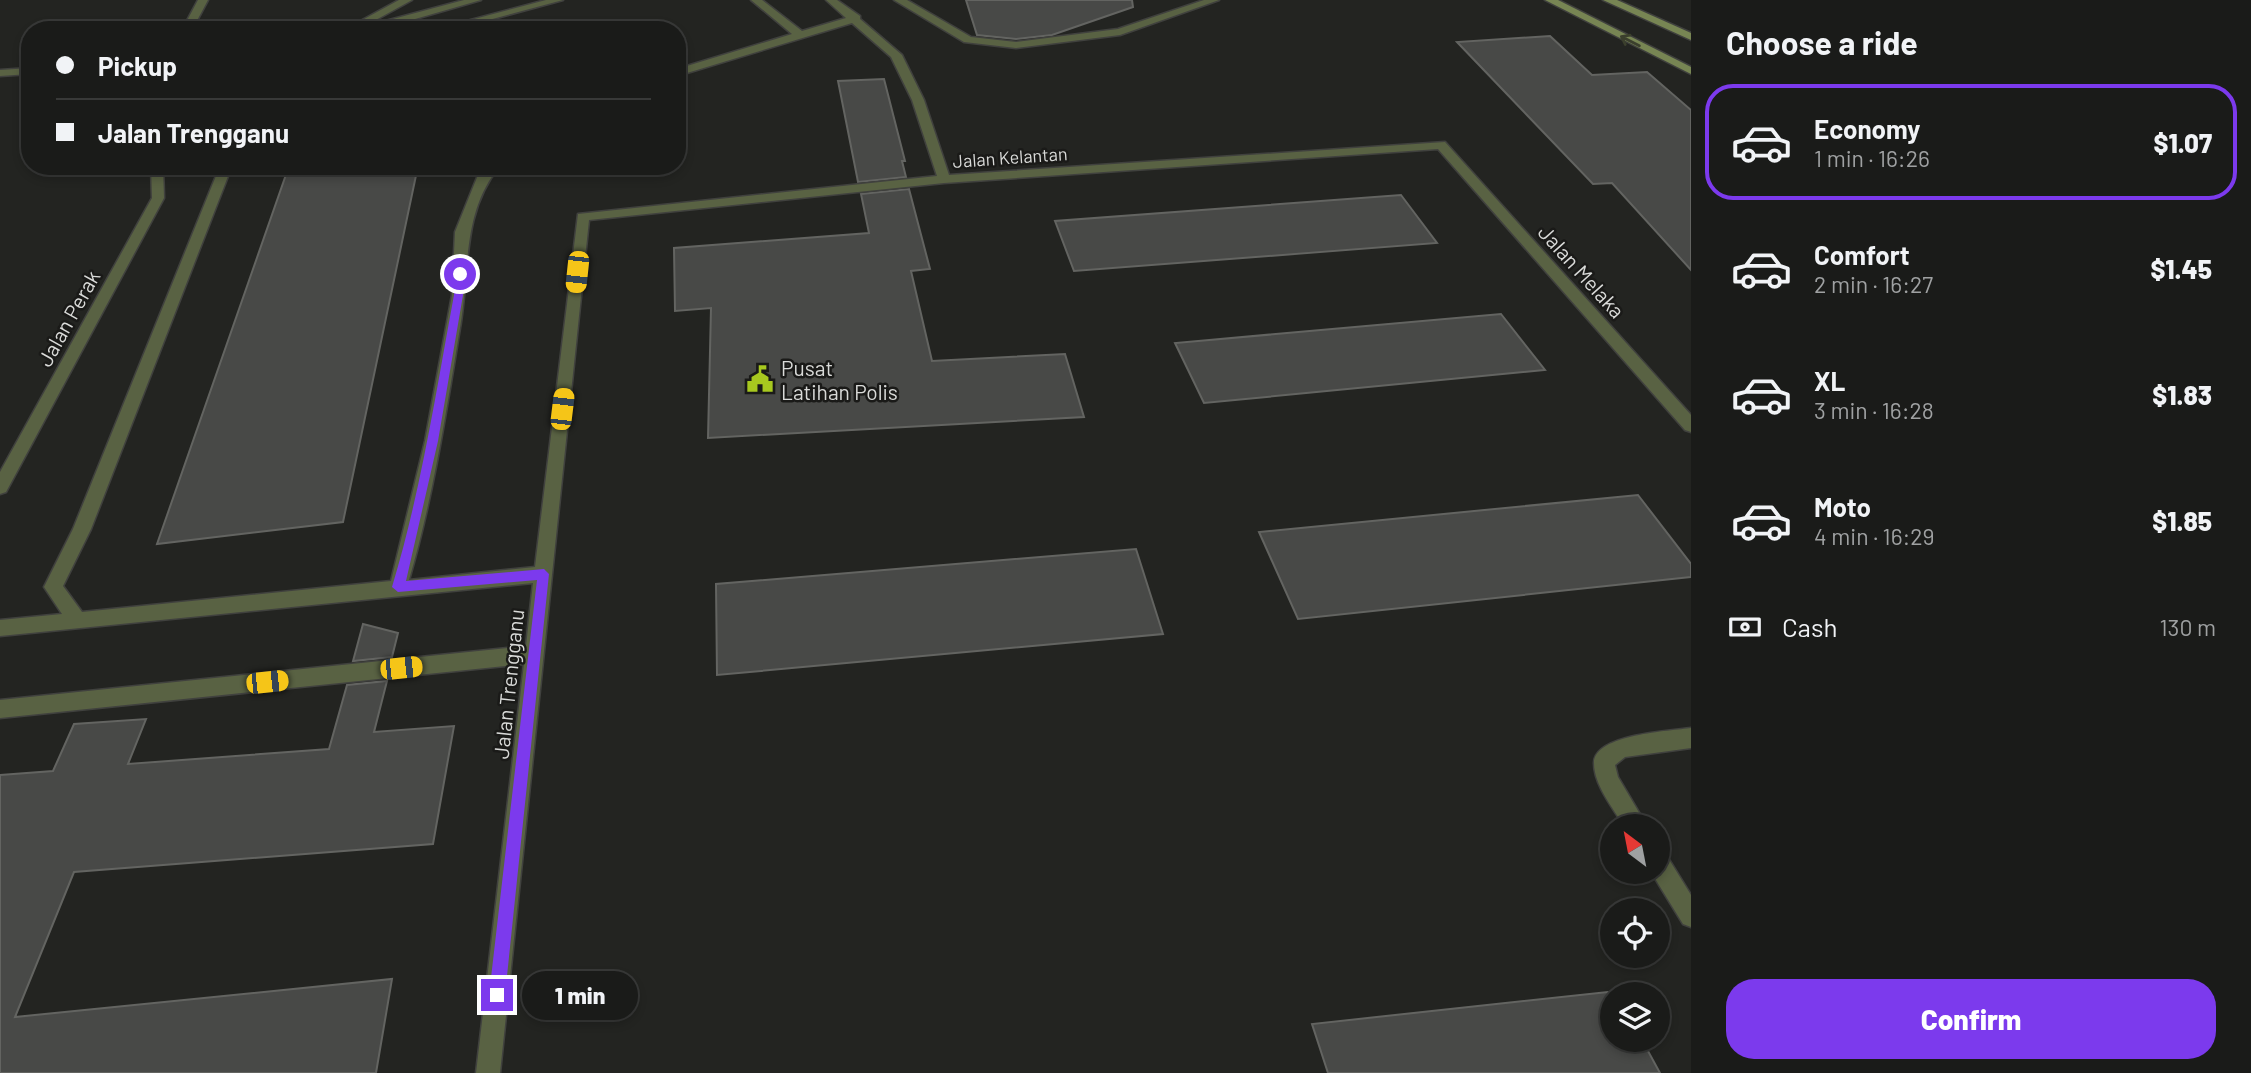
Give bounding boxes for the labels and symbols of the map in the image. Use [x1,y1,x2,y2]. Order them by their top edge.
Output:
one-way arrow [1620,33,1641,47]
street label: Jalan Kelantan [952,142,1068,172]
street label: Jalan Melaka [1534,219,1630,323]
car [565,250,590,294]
route start [444,258,476,290]
street label: Jalan Perak [31,266,105,370]
place label: Pusat Latihan Polis [781,355,898,404]
public building icon: Pusat Latihan Polis [745,364,775,394]
car [550,387,575,431]
street label: Jalan Trengganu [488,608,528,760]
car [380,655,423,681]
car [246,669,289,695]
north arrow [1600,814,1670,884]
callout: 1 min [522,970,637,1020]
route end [481,979,513,1011]

